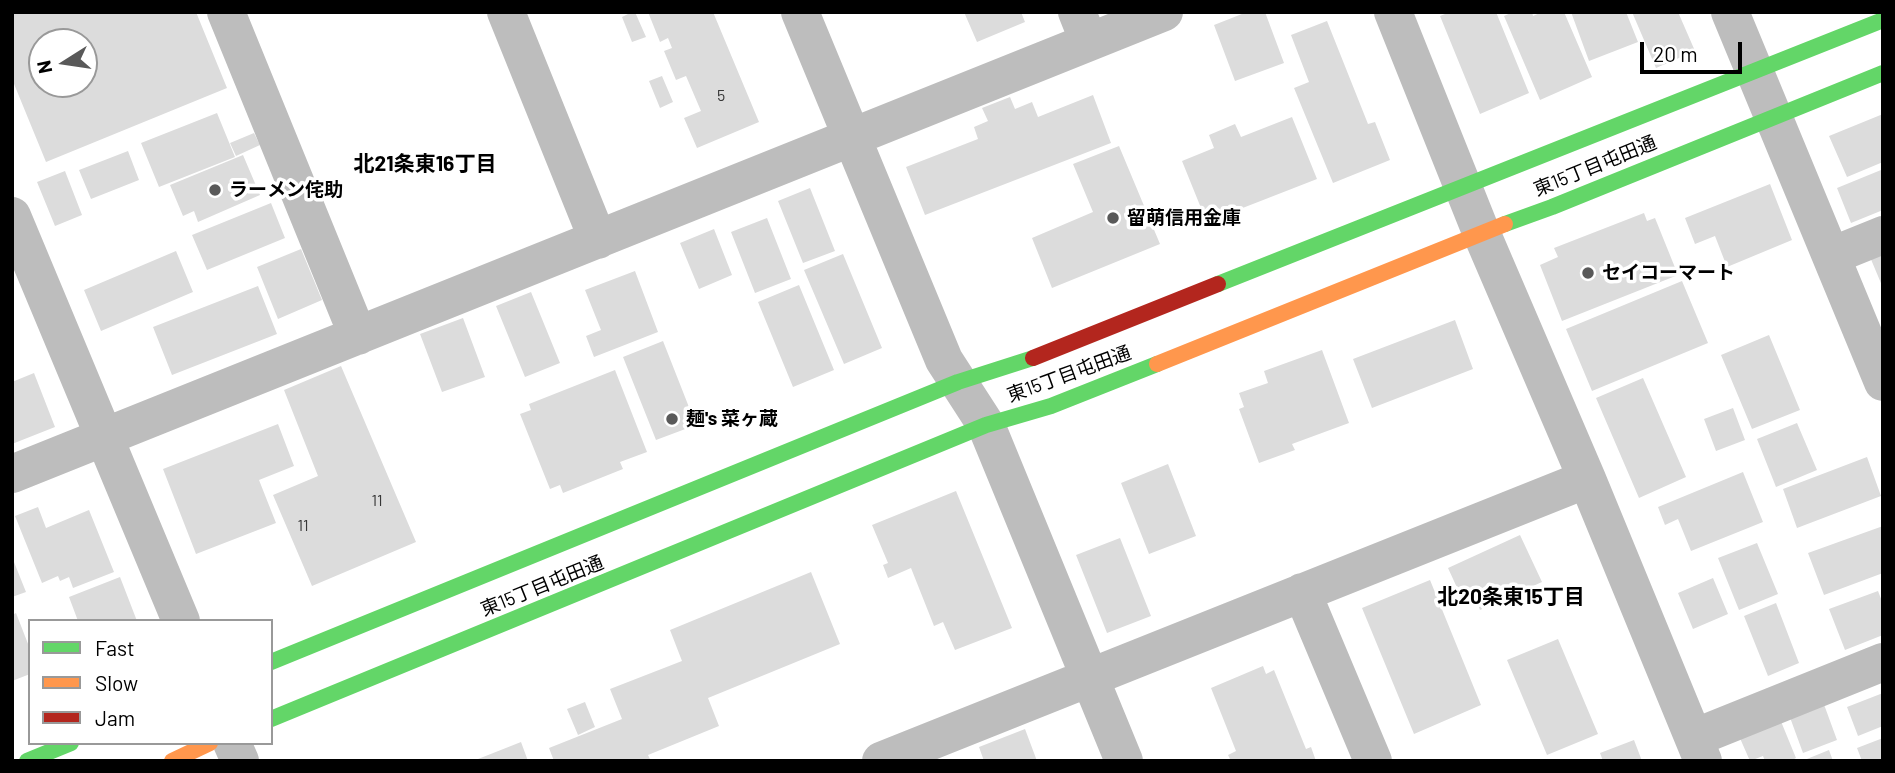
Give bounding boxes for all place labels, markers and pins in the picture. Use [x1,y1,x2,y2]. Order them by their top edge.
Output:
place label: ラーメン侘助 [229,179,343,201]
marker: ラーメン侘助 [207,182,223,198]
place label: 留萌信用金庫 [1127,207,1241,229]
marker: 留萌信用金庫 [1105,210,1121,226]
place label: セイコーマート [1602,262,1735,284]
marker: セイコーマート [1580,265,1596,281]
place label: 麺's 菜ヶ蔵 [686,408,778,430]
marker: 麺's 菜ヶ蔵 [664,411,680,427]

